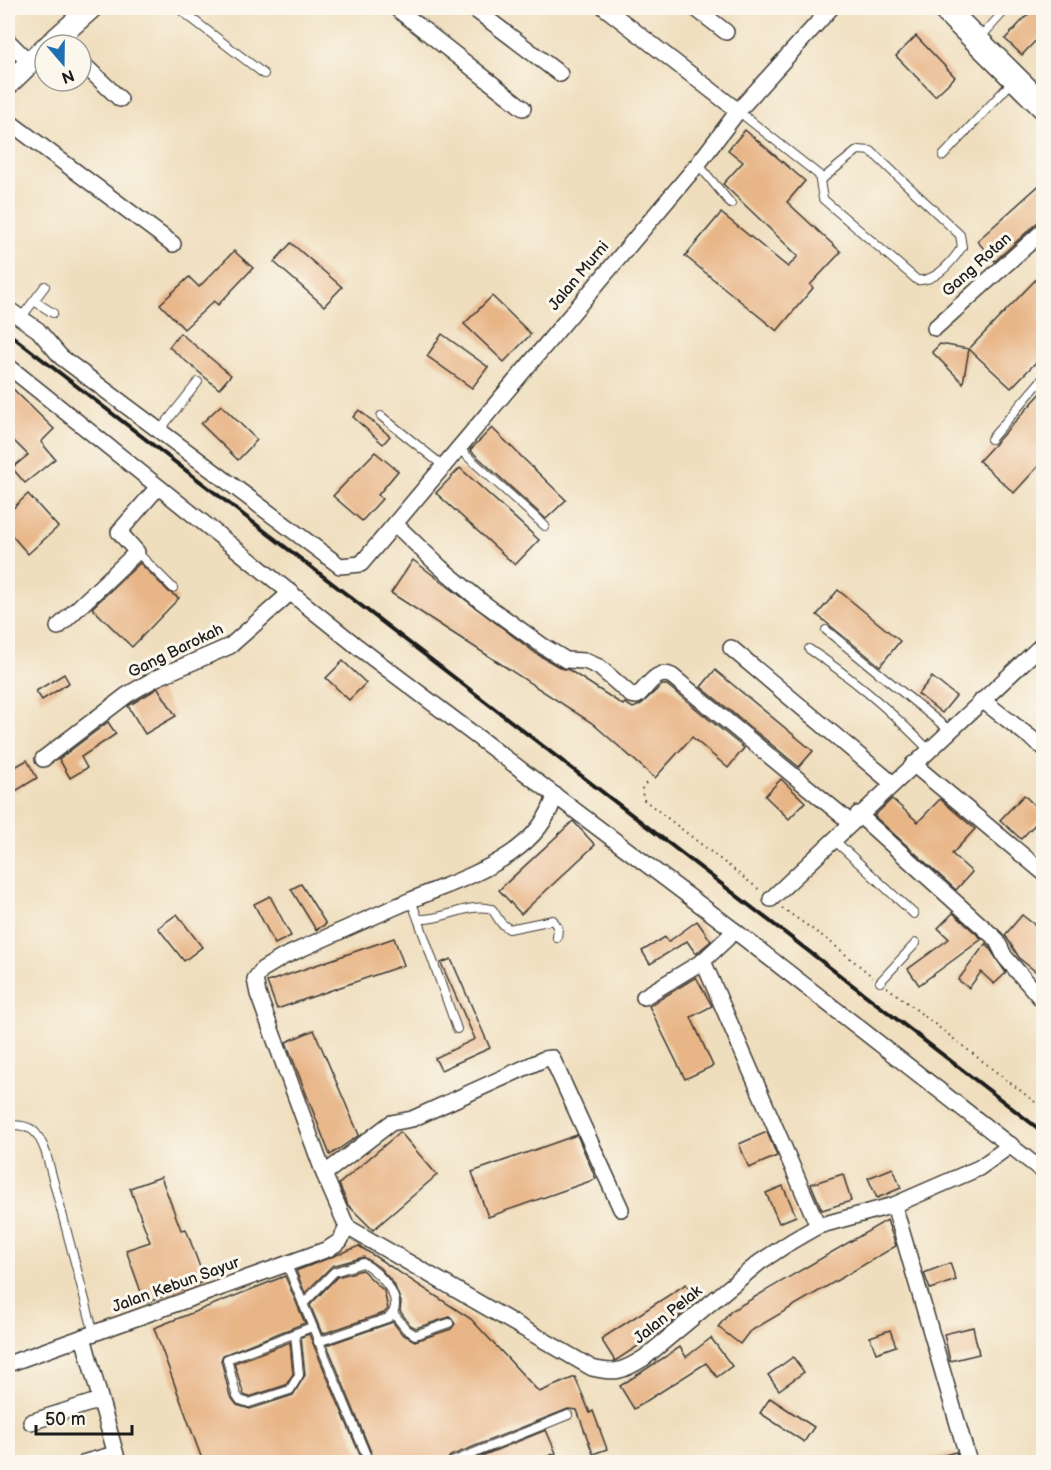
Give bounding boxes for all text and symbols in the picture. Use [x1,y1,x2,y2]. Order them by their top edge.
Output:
north arrow [33,33,93,93]
text: N [59,65,77,87]
street label: Gang Rotan [939,229,1015,301]
street label: Jalan Murni [545,238,613,314]
street label: Gang Barokah [125,620,227,682]
street label: Jalan Kebun Sayur [110,1253,242,1317]
street label: Jalan Pelak [630,1282,706,1348]
scale bar [36,1398,132,1436]
text: 50 m [45,1409,86,1430]

